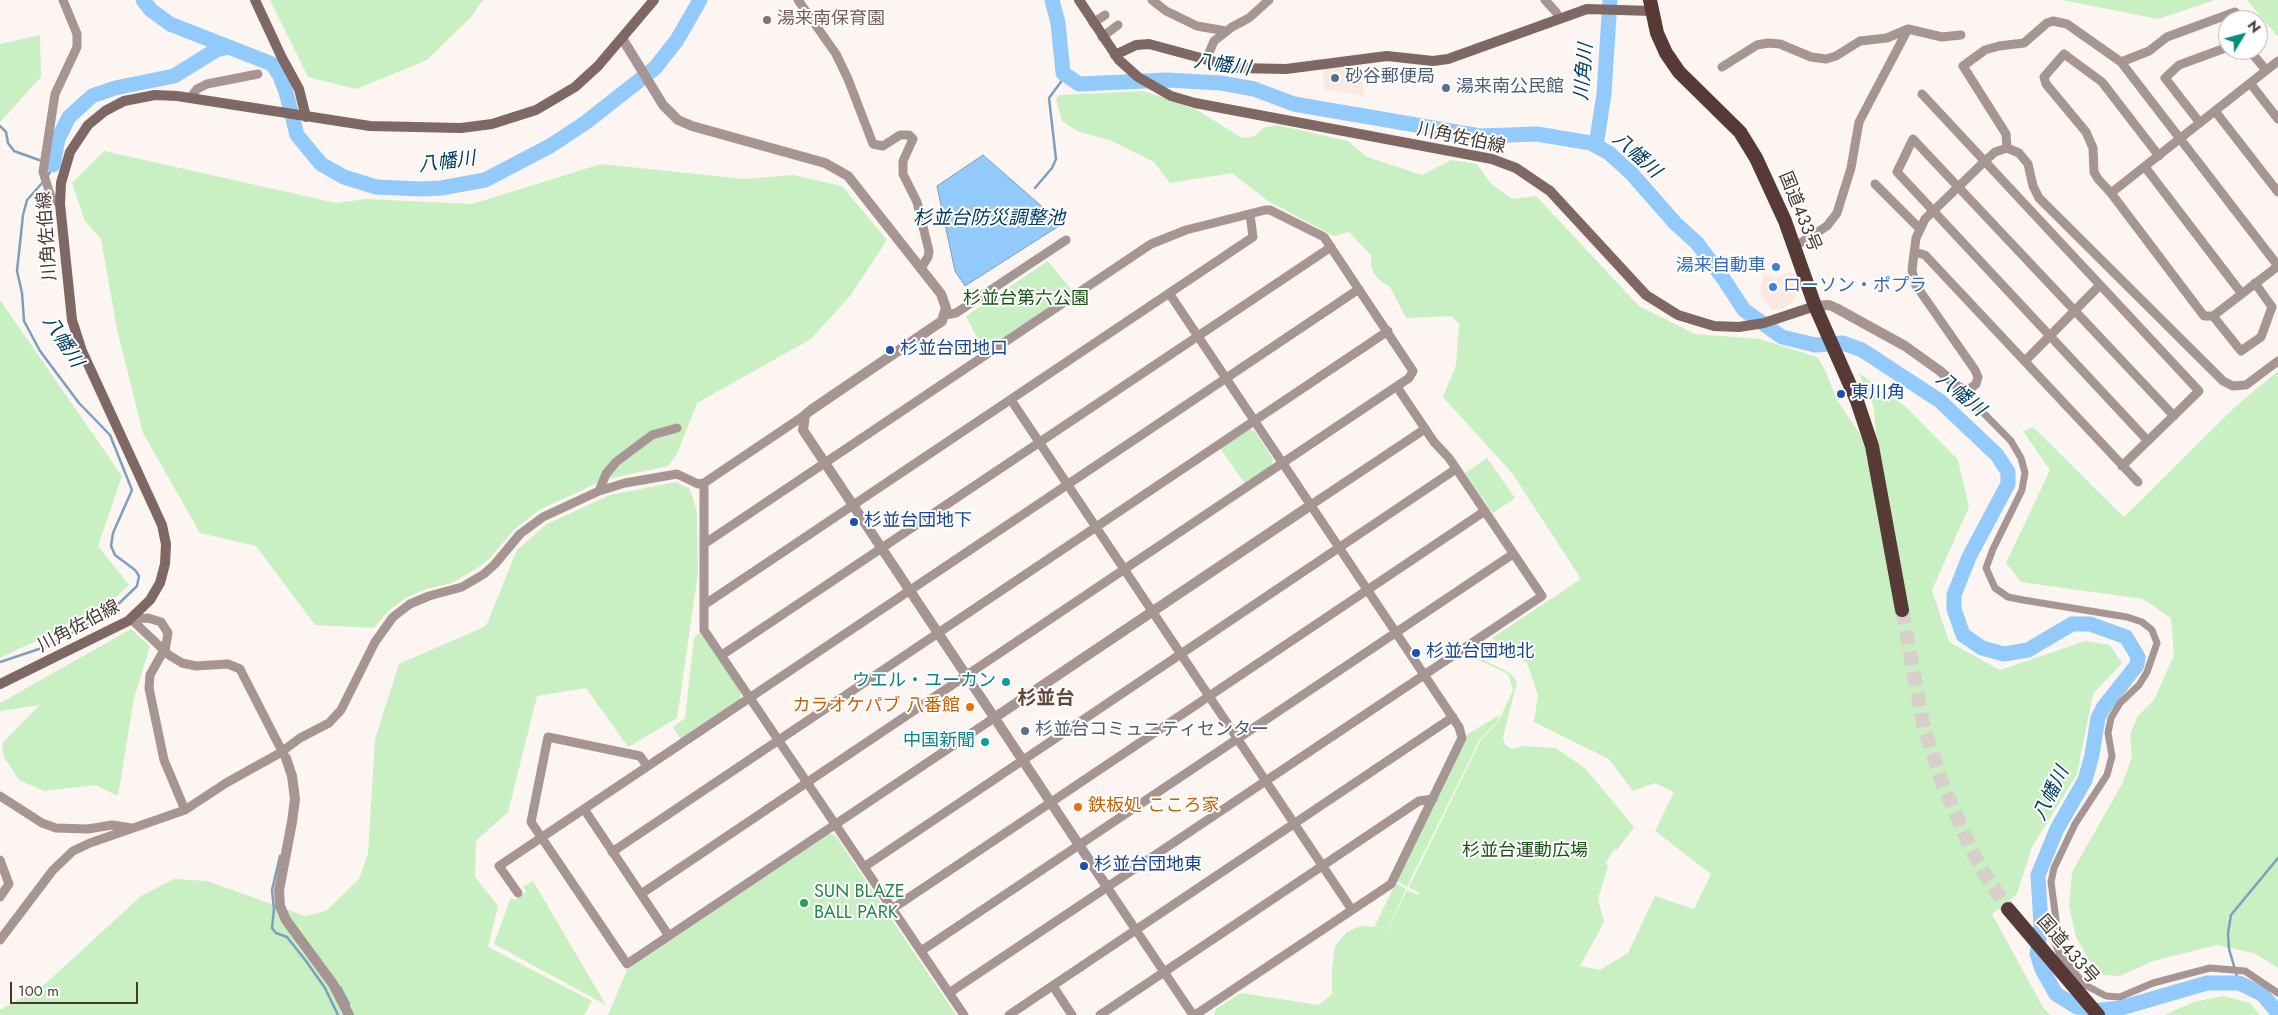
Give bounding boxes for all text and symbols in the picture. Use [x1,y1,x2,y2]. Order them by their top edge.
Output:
place label: 湯来南保育園 [777,9,885,31]
north arrow [2218,10,2268,60]
marker: 湯来南保育園 [761,14,773,26]
text: N [2243,16,2266,37]
water label: 川角川 [1571,43,1599,101]
water label: 八幡川 [1192,51,1252,81]
place label: 砂谷郵便局 [1345,67,1435,89]
marker: 砂谷郵便局 [1329,72,1341,84]
place label: 湯来南公民館 [1456,77,1564,99]
marker: 湯来南公民館 [1440,82,1452,94]
street label: 川角佐伯線 [1415,119,1507,159]
water label: 八幡川 [1607,128,1665,184]
water label: 八幡川 [417,148,477,178]
street label: 国道433号 [1773,169,1825,255]
street label: 川角佐伯線 [34,190,62,282]
water label: 杉並台防災調整池 [913,208,1065,230]
place label: 湯来自動車 [1676,256,1766,278]
marker: 湯来自動車 [1770,261,1782,273]
place label: ローソン・ポプラ [1783,276,1927,298]
marker: ローソン・ポプラ [1767,281,1779,293]
park label: 杉並台第六公園 [963,289,1089,311]
water label: 八幡川 [37,312,87,372]
place label: 杉並台団地口 [900,339,1008,361]
marker: 杉並台団地口 [884,344,896,356]
water label: 八幡川 [1931,368,1989,422]
place label: 東川角 [1851,383,1905,405]
marker: 東川角 [1835,388,1847,400]
place label: 杉並台団地下 [864,511,972,533]
marker: 杉並台団地下 [848,516,860,528]
street label: 川角佐伯線 [34,596,124,658]
place label: 杉並台団地北 [1426,642,1534,664]
marker: 杉並台団地北 [1410,647,1422,659]
place label: ウエル・ユーカン [852,671,996,693]
marker: ウエル・ユーカン [1000,676,1012,688]
district label: 杉並台 [1018,688,1074,710]
place label: カラオケパブ 八番館 [793,696,960,718]
marker: カラオケパブ 八番館 [964,701,976,713]
place label: 杉並台コミュニティセンター [1035,720,1269,742]
marker: 杉並台コミュニティセンター [1019,725,1031,737]
place label: 中国新聞 [903,731,975,753]
marker: 中国新聞 [979,736,991,748]
water label: 八幡川 [2029,763,2075,825]
place label: 鉄板処 こころ家 [1088,796,1219,818]
marker: 鉄板処 こころ家 [1072,801,1084,813]
park label: 杉並台運動広場 [1462,841,1588,863]
place label: 杉並台団地東 [1094,855,1202,877]
marker: 杉並台団地東 [1078,860,1090,872]
place label: SUN BLAZE BALL PARK [814,882,905,924]
marker: SUN BLAZE BALL PARK [798,897,810,909]
street label: 国道433号 [2031,911,2103,989]
scale bar [12,972,140,1004]
text: 100 m [18,980,59,1002]

